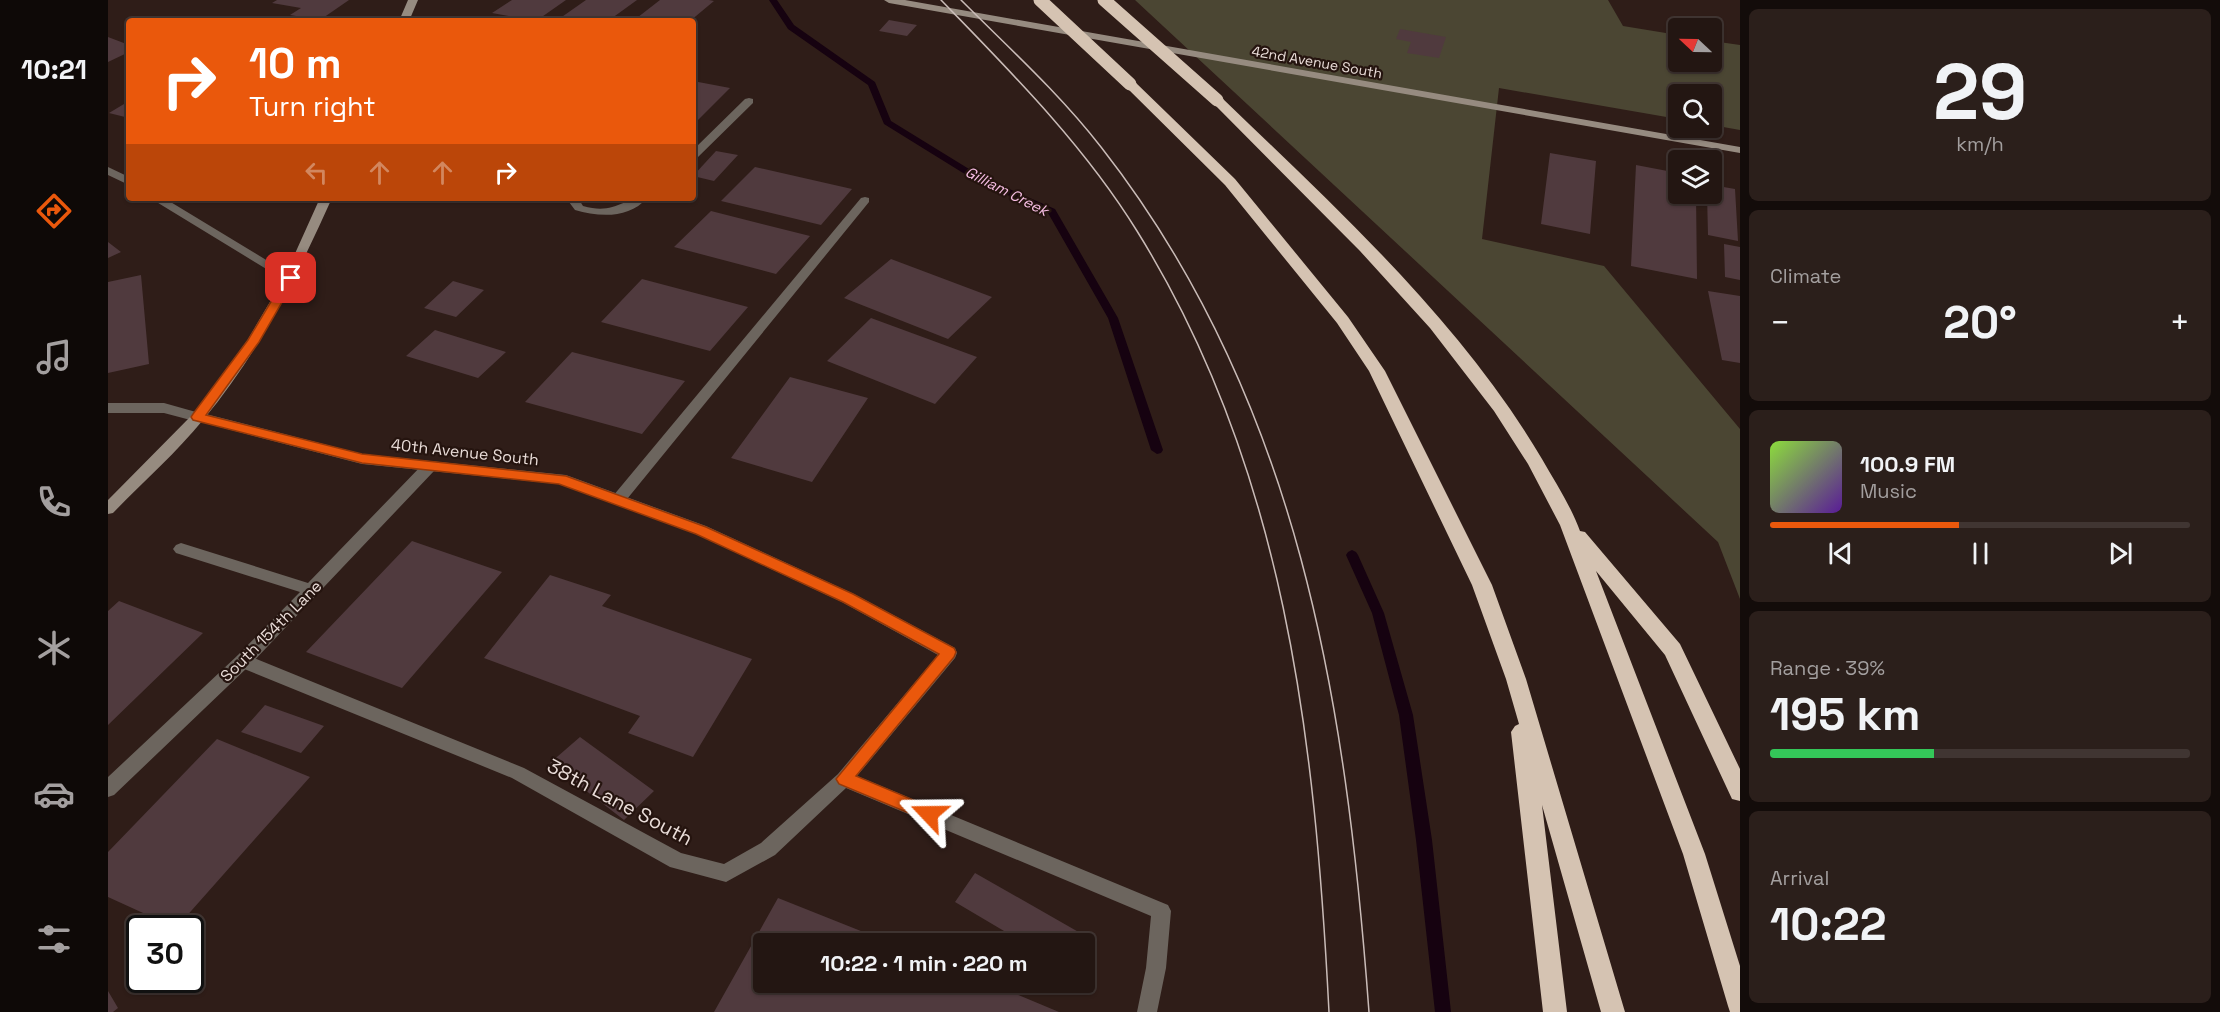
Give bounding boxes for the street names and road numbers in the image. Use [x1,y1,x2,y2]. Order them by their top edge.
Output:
street label: 42nd Avenue South [1250,42,1384,82]
street label: 40th Avenue South [390,434,540,470]
street label: South 154th Lane [216,576,326,686]
street label: 38th Lane South [543,753,697,851]

